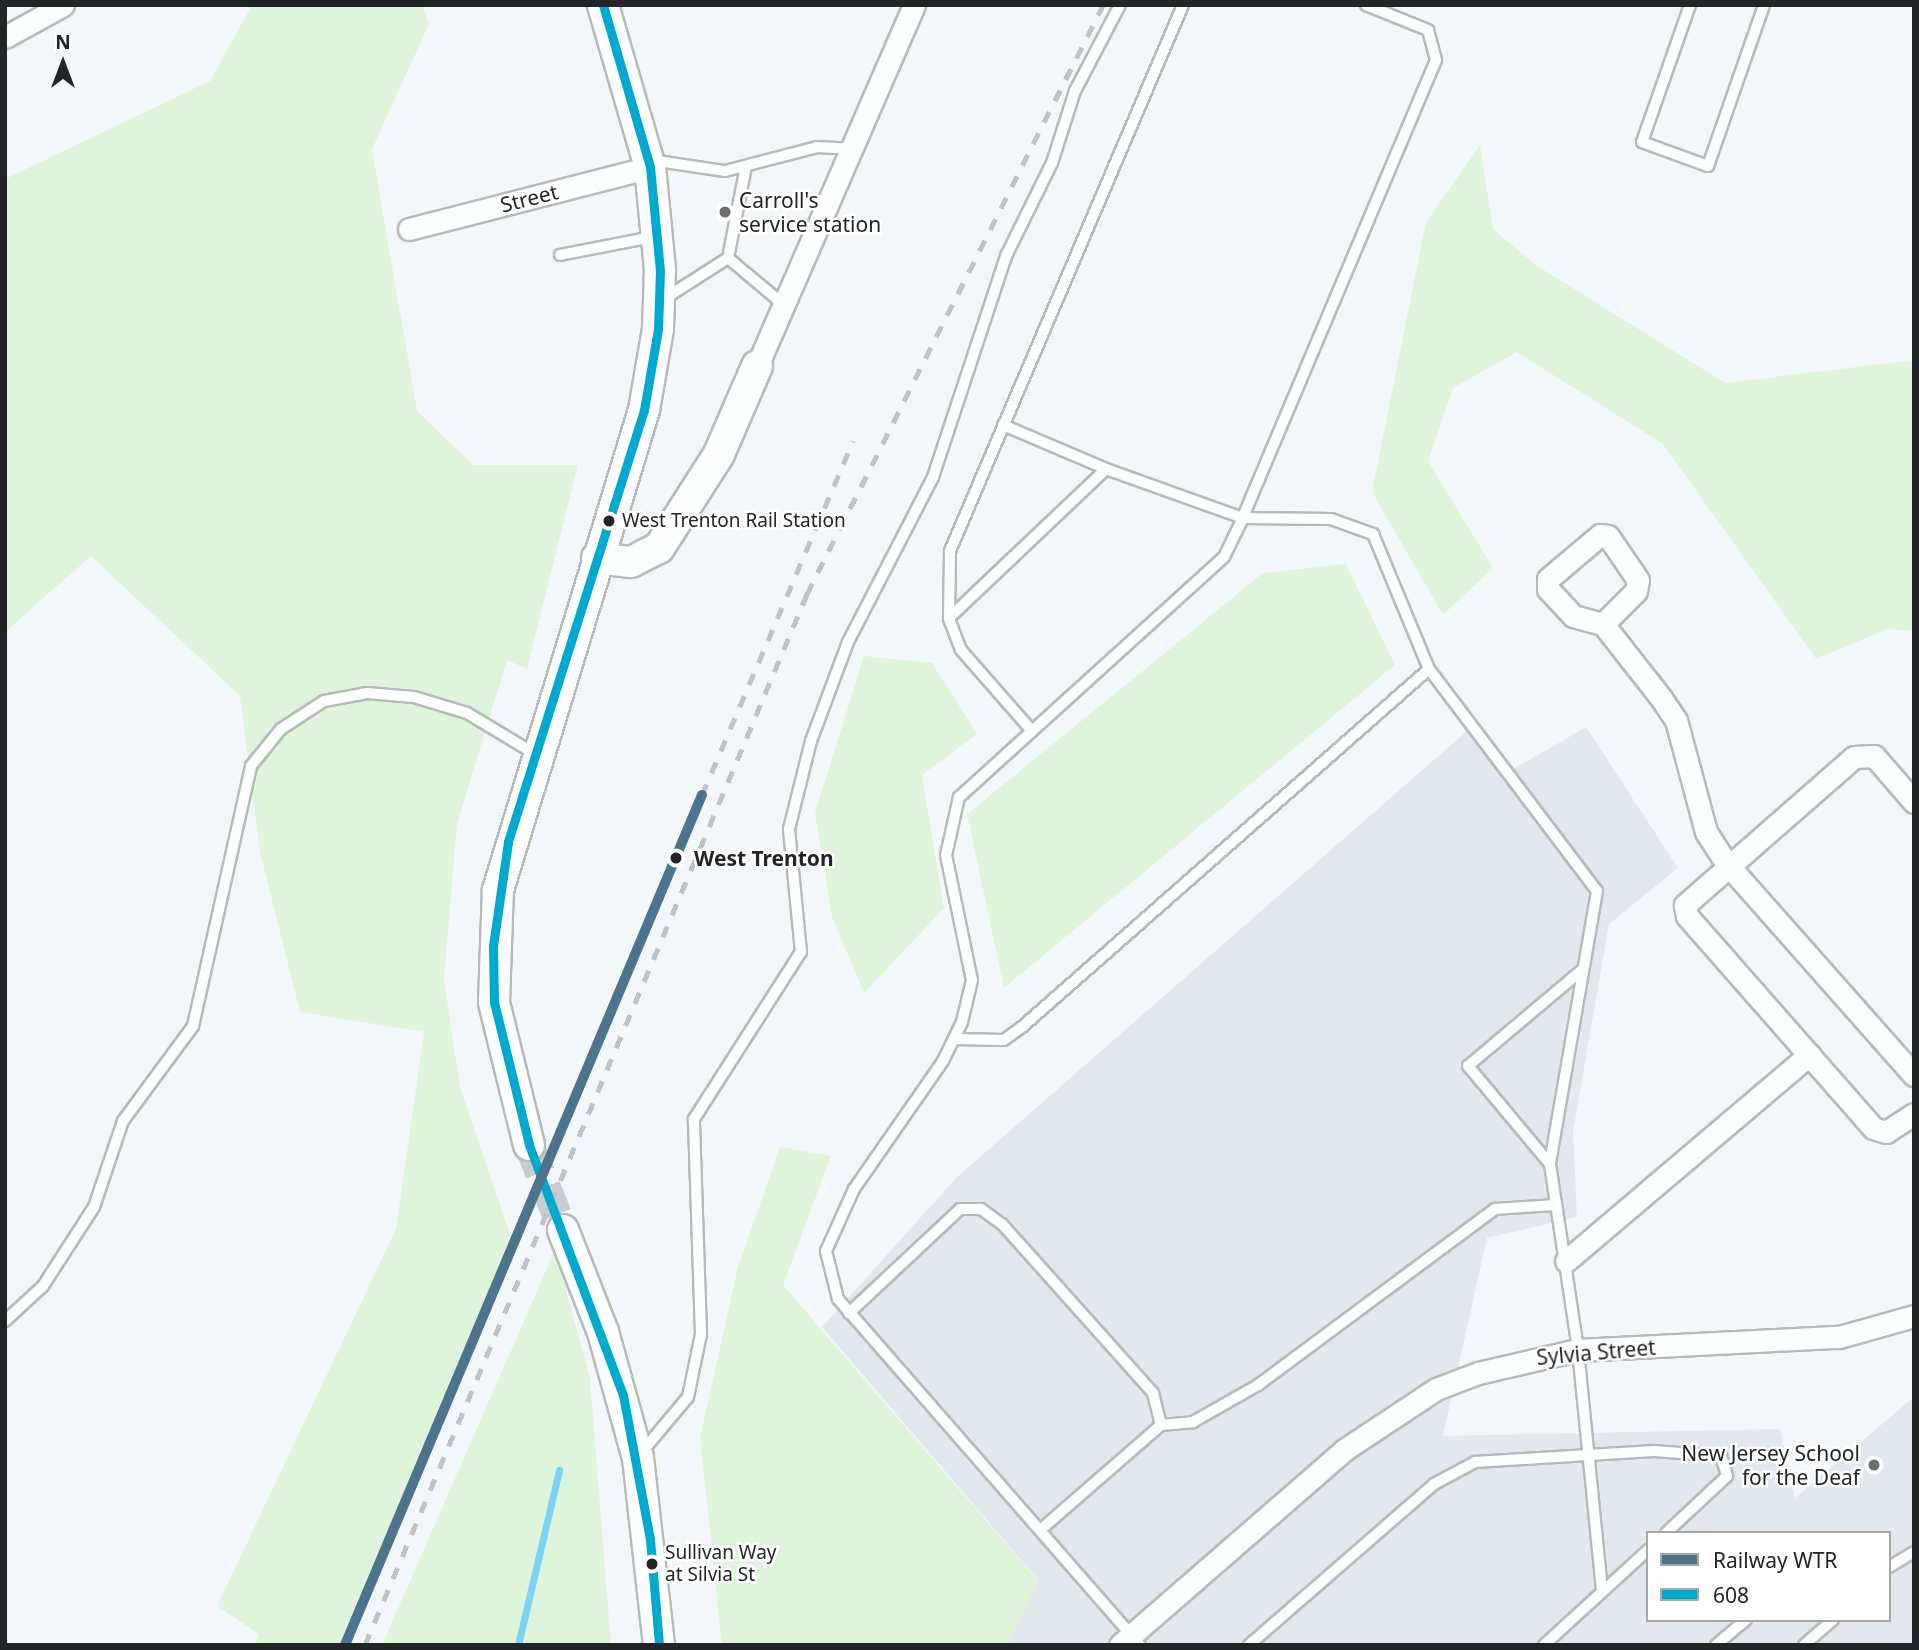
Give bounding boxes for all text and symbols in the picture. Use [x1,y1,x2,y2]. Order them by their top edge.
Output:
north arrow [28,28,98,98]
text: N [55,29,71,55]
street label: Street [498,179,560,217]
place label: Carroll's service station [739,187,881,237]
marker: Carroll's service station [717,204,733,220]
place label: West Trenton Rail Station [622,510,846,532]
marker: West Trenton Rail Station [602,514,616,528]
place label: West Trenton [694,845,834,871]
marker: West Trenton [665,847,687,869]
street label: Sylvia Street [1535,1334,1657,1370]
place label: New Jersey School for the Deaf [1681,1440,1860,1490]
marker: New Jersey School for the Deaf [1866,1457,1882,1473]
legend [1646,1531,1891,1622]
place label: Sullivan Way at Silvia St [665,1542,777,1586]
text: Railway WTR [1713,1546,1837,1574]
marker: Sullivan Way at Silvia St [645,1557,659,1571]
text: 608 [1713,1581,1749,1609]

